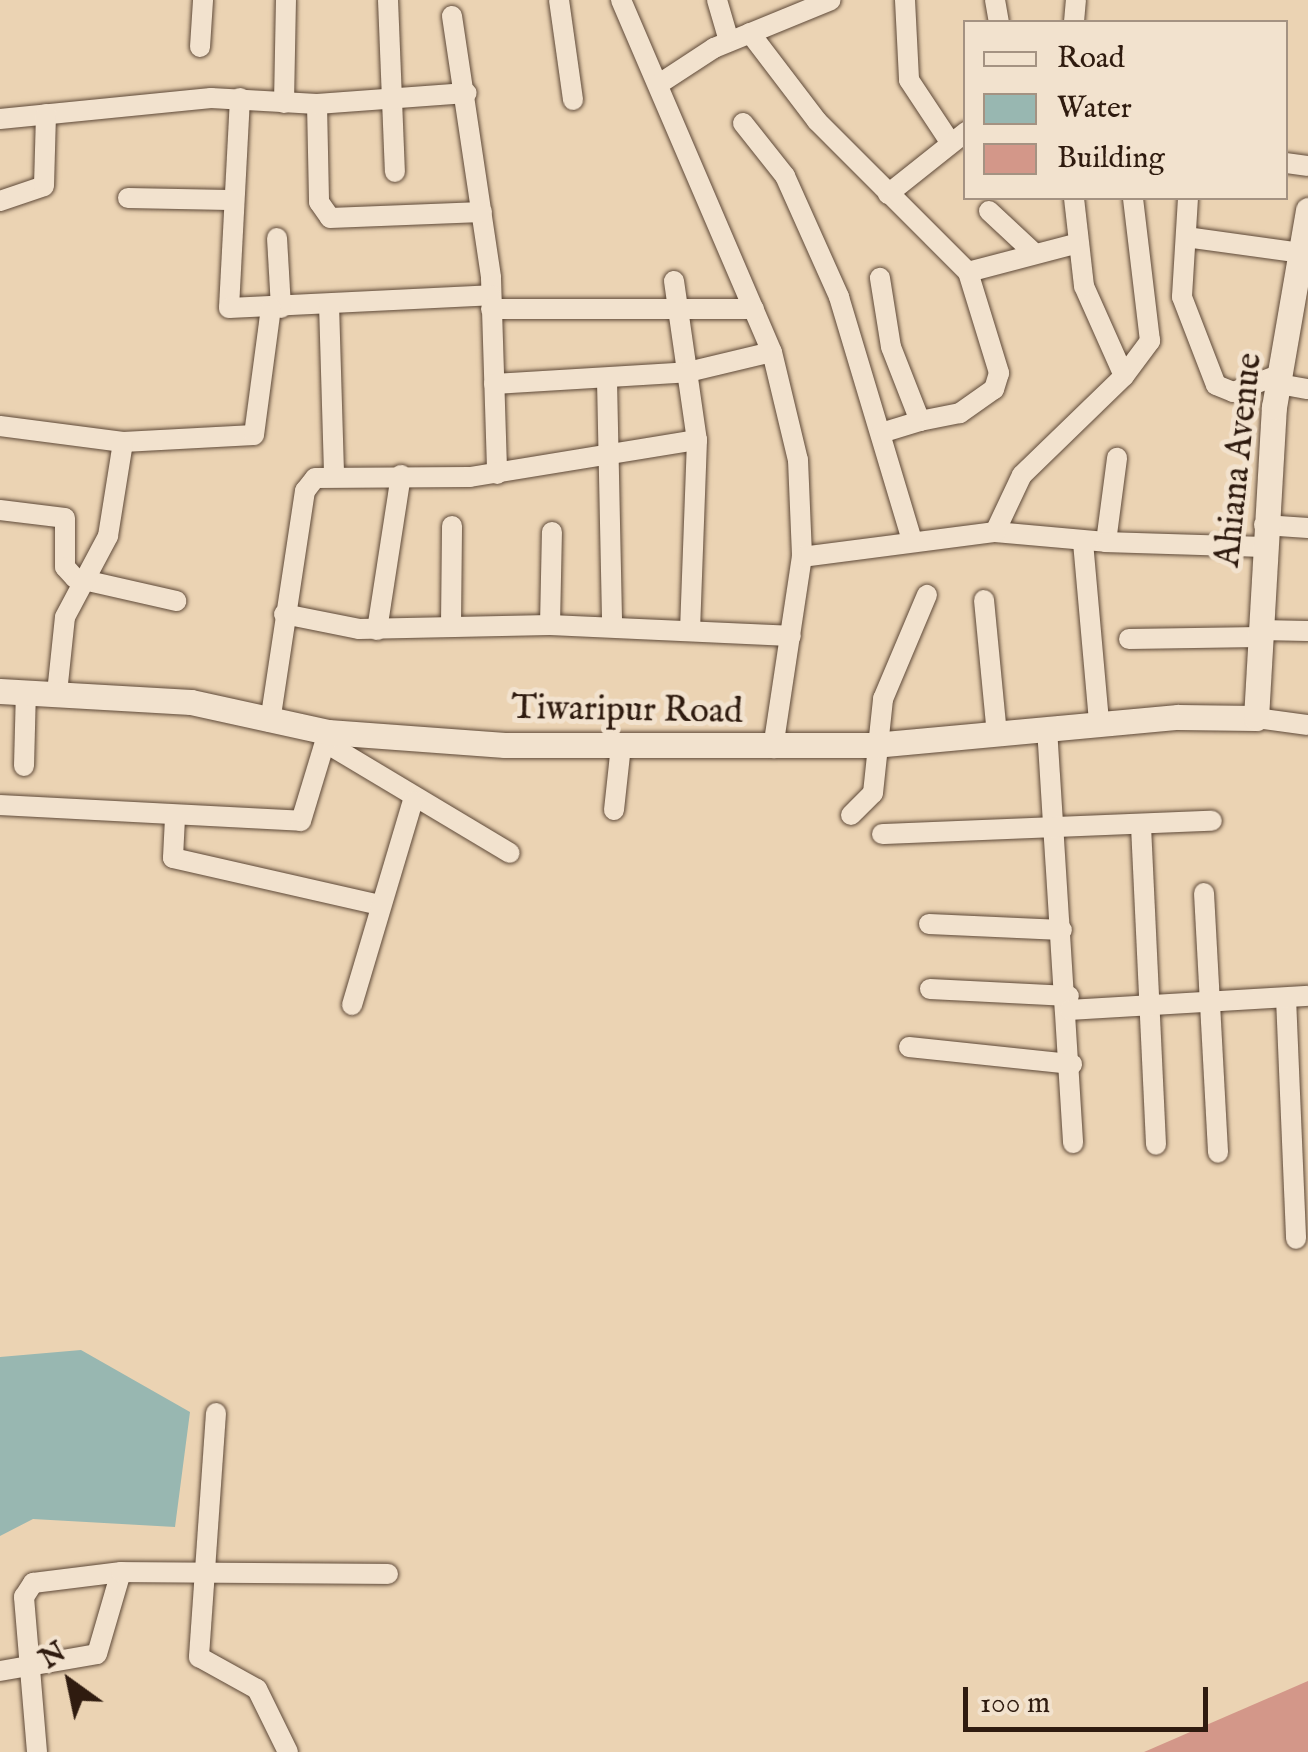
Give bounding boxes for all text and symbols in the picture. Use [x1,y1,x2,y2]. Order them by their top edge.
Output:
legend [963,20,1288,200]
text: Road [1057,40,1125,78]
text: Water [1057,90,1132,128]
text: Building [1057,140,1165,178]
street label: Ahiana Avenue [1208,351,1272,569]
street label: Tiwaripur Road [511,688,743,734]
north arrow [20,1632,120,1732]
text: N [34,1635,73,1678]
scale bar [968,1667,1213,1729]
text: 100 m [980,1685,1050,1723]

